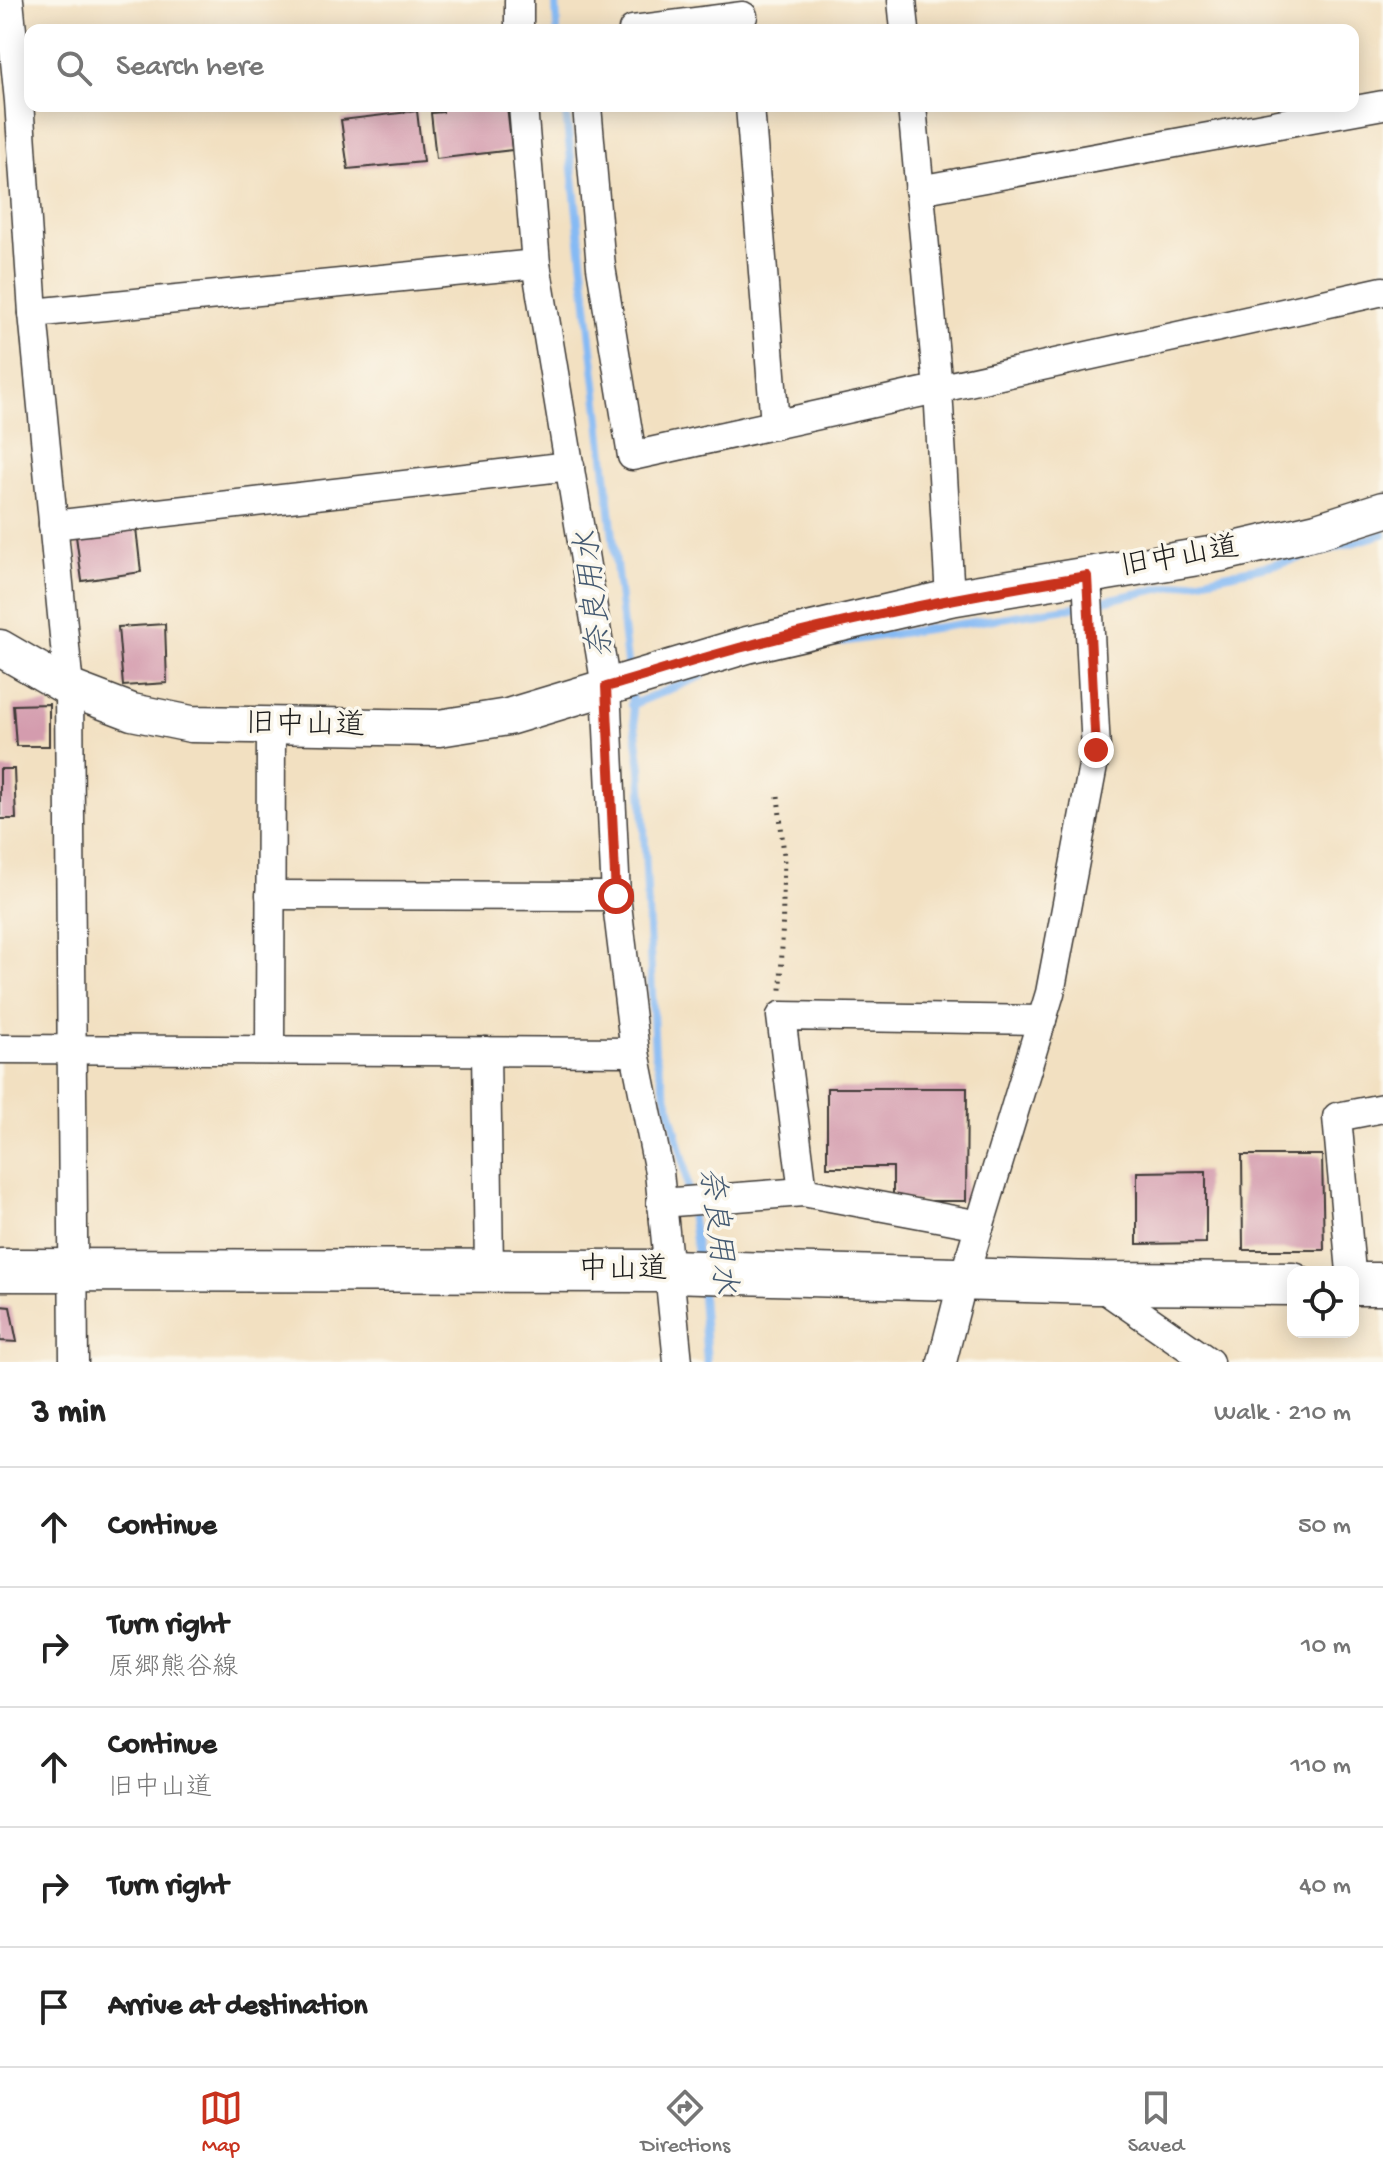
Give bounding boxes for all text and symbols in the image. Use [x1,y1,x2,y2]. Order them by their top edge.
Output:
search box [24,24,1359,112]
icon: search [52,46,96,90]
text: Search here [116,51,264,86]
water label: 奈良用水 [568,528,624,660]
street label: 旧中山道 [1118,529,1242,587]
street label: 旧中山道 [245,706,365,746]
route end [1078,732,1114,768]
route start [598,878,634,914]
water label: 奈良用水 [688,1165,744,1297]
street label: 中山道 [578,1252,668,1289]
map controls [1287,1266,1359,1338]
button: locate [1287,1266,1359,1338]
text: 3 min [32,1394,105,1434]
text: Walk · 210 m [1214,1399,1351,1430]
icon: ahead [32,1505,76,1549]
text: Continue [108,1510,217,1545]
text: 50 m [1298,1512,1351,1543]
text: Turn right [108,1609,228,1644]
icon: right [32,1625,76,1669]
text: 10 m [1301,1632,1351,1663]
text: 原郷熊谷線 [108,1654,238,1685]
text: Continue [108,1729,217,1764]
icon: ahead [32,1745,76,1789]
text: 110 m [1291,1752,1351,1783]
text: 旧中山道 [108,1774,212,1805]
icon: right [32,1865,76,1909]
text: Turn right [108,1870,228,1905]
text: 40 m [1299,1872,1351,1903]
icon: arrive [32,1985,76,2029]
text: Arrive at destination [108,1990,368,2025]
tab: Map [199,2086,243,2160]
tab: Directions [641,2086,730,2160]
tab: Saved [1128,2086,1184,2160]

